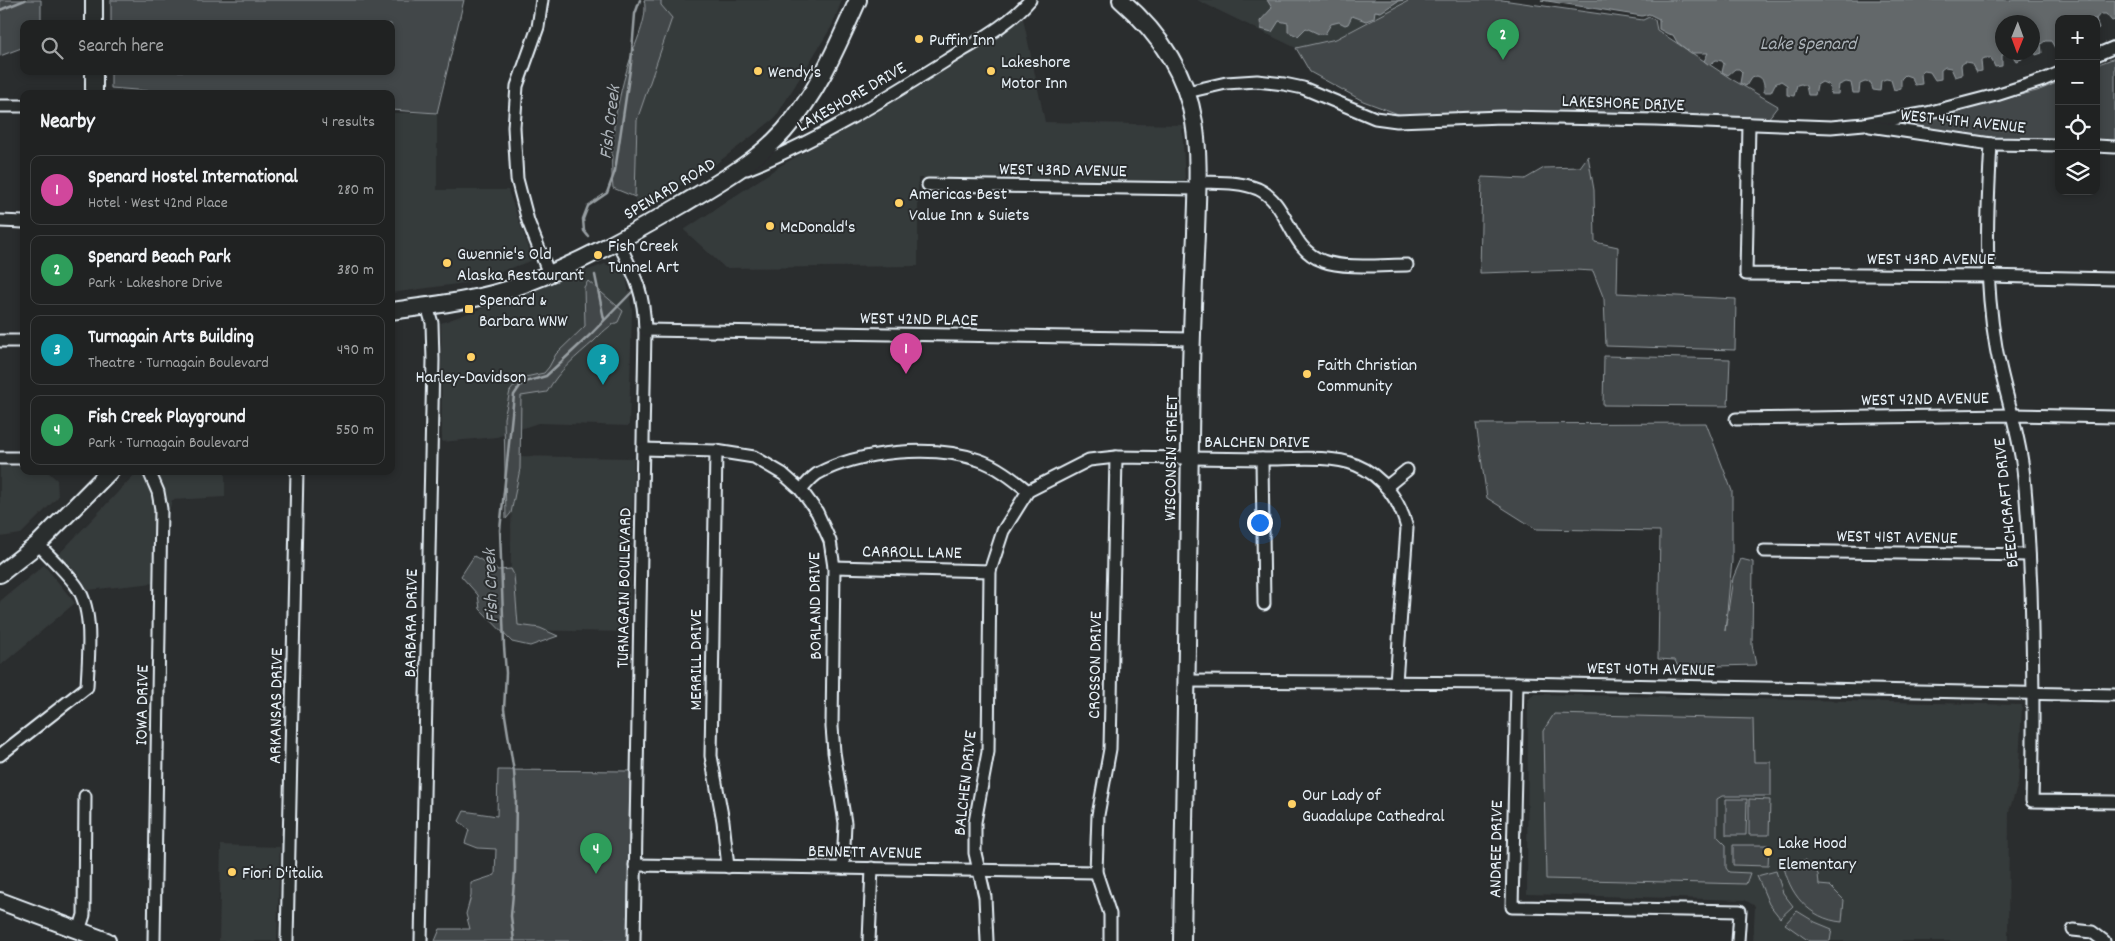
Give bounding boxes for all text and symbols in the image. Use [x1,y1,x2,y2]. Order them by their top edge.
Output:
north arrow [1995,15,2040,60]
map controls [2055,15,2100,195]
button: + [2055,15,2100,60]
pin: 2 [1487,19,1519,60]
search box [20,20,395,75]
place label: Puffin Inn [929,29,995,54]
water label: Lake Spenard [1760,32,1858,59]
marker: Puffin Inn [913,33,925,45]
icon: search [38,34,66,62]
text: Search here [78,34,164,61]
place label: Lakeshore Motor Inn [1001,51,1071,97]
street label: LAKESHORE DRIVE [793,57,912,140]
button: − [2055,60,2100,105]
place label: Wendy's [768,61,821,86]
marker: Wendy's [752,65,764,77]
marker: Lakeshore Motor Inn [985,65,997,77]
water label: Fish Creek [594,82,630,161]
street label: LAKESHORE DRIVE [1561,90,1685,119]
street label: WEST 44TH AVENUE [1899,103,2027,141]
button: locate [2055,105,2100,150]
text: Nearby [40,108,95,138]
text: 4 results [322,111,375,134]
button: layers [2055,150,2100,195]
street label: SPENARD ROAD [620,153,721,227]
street label: WEST 43RD AVENUE [999,158,1127,185]
text: Spenard Hostel International [88,165,298,192]
text: 1 [55,179,59,202]
text: 280 m [337,179,374,202]
place label: Americas Best Value Inn & Suiets [909,183,1030,229]
text: Hotel · West 42nd Place [88,192,228,215]
marker: Americas Best Value Inn & Suiets [893,197,905,209]
place label: McDonald's [780,216,856,241]
marker: McDonald's [764,220,776,232]
place label: Fish Creek Tunnel Art [608,235,679,281]
place label: Gwennie's Old Alaska Restaurant [457,243,585,289]
text: Spenard Beach Park [88,245,231,272]
street label: WEST 43RD AVENUE [1867,248,1995,273]
marker: Fish Creek Tunnel Art [592,249,604,261]
marker: Gwennie's Old Alaska Restaurant [441,257,453,269]
text: 2 [54,259,61,282]
text: 380 m [337,259,374,282]
text: Park · Lakeshore Drive [88,272,223,295]
place label: Spenard & Barbara WNW [479,289,568,335]
marker: Spenard & Barbara WNW [463,303,475,315]
street label: WEST 42ND PLACE [860,307,978,334]
text: Turnagain Arts Building [88,325,254,352]
pin: 1 [890,333,922,374]
text: 3 [53,339,61,362]
text: 490 m [337,339,374,362]
pin: 3 [587,344,619,385]
marker: Harley-Davidson [465,351,477,363]
text: Theatre · Turnagain Boulevard [88,352,269,375]
place label: Faith Christian Community [1317,354,1417,400]
place label: Harley-Davidson [416,366,526,391]
marker: Faith Christian Community [1301,368,1313,380]
street label: WEST 42ND AVENUE [1861,387,1989,414]
street label: WISCONSIN STREET [1159,395,1186,521]
text: Fish Creek Playground [88,405,246,432]
text: 4 [54,419,60,442]
text: 550 m [336,419,374,442]
street label: BALCHEN DRIVE [1204,431,1310,456]
text: Park · Turnagain Boulevard [88,432,249,455]
street label: BEECHCRAFT DRIVE [1988,437,2027,569]
street label: TURNAGAIN BOULEVARD [612,508,639,668]
your location [1247,510,1273,536]
street label: WEST 41ST AVENUE [1836,525,1958,552]
street label: CARROLL LANE [862,540,962,567]
water label: Fish Creek [478,546,507,623]
street label: BORLAND DRIVE [803,552,830,660]
street label: BARBARA DRIVE [399,568,426,678]
street label: MERRILL DRIVE [685,609,710,711]
street label: CROSSON DRIVE [1083,611,1110,719]
street label: ARKANSAS DRIVE [264,648,291,764]
street label: WEST 40TH AVENUE [1587,657,1715,684]
street label: IOWA DRIVE [130,664,157,746]
street label: BALCHEN DRIVE [949,730,984,837]
place label: Our Lady of Guadalupe Cathedral [1302,784,1445,830]
marker: Our Lady of Guadalupe Cathedral [1286,798,1298,810]
street label: ANDREE DRIVE [1484,800,1511,898]
place label: Lake Hood Elementary [1778,832,1857,878]
pin: 4 [580,833,612,874]
street label: BENNETT AVENUE [808,840,922,867]
marker: Lake Hood Elementary [1762,846,1774,858]
place label: Fiori D'italia [242,862,323,887]
marker: Fiori D'italia [226,866,238,878]

